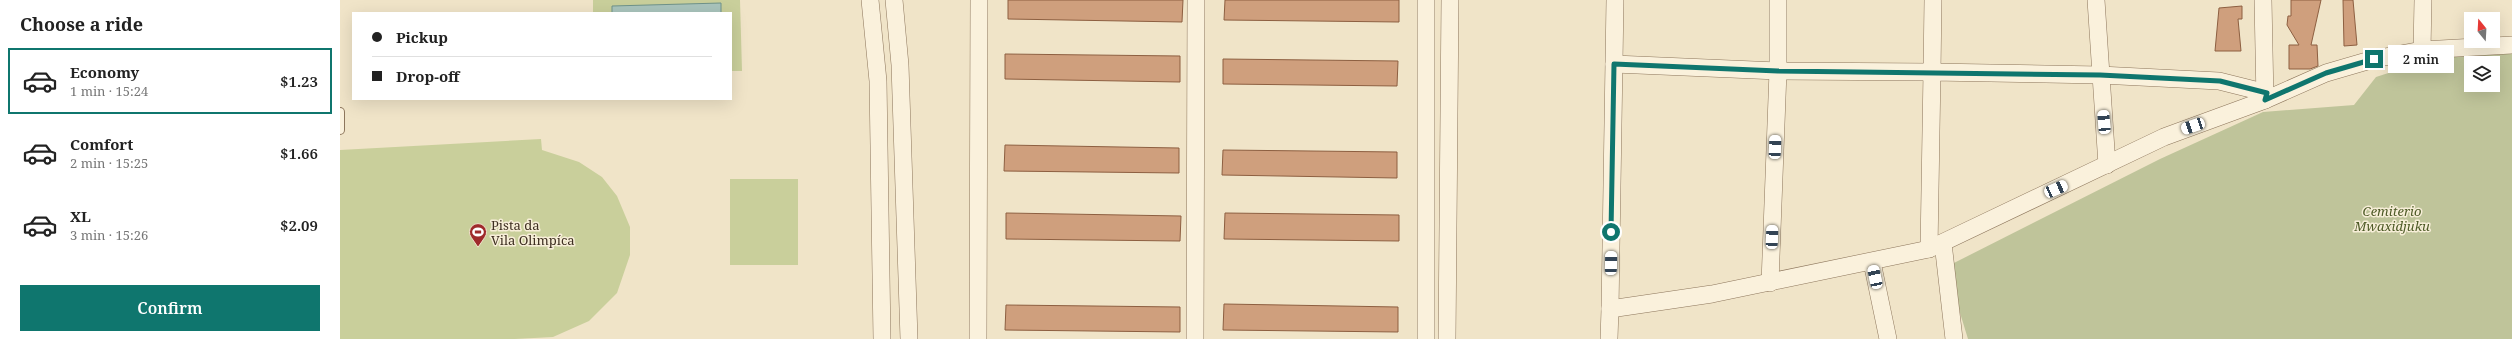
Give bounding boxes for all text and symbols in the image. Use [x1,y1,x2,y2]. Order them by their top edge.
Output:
text: Choose a ride [20,12,143,36]
north arrow [2464,12,2500,48]
map controls [2464,12,2500,92]
text: Pickup [396,27,448,47]
callout: 2 min [2388,45,2454,73]
route end [2365,50,2383,68]
text: 2 min [2403,50,2439,68]
button: layers [2464,56,2500,92]
text: Economy [70,62,139,82]
icon: car [22,63,58,99]
text: Drop-off [396,66,460,86]
text: $1.23 [280,71,318,91]
text: 1 min · 15:24 [70,82,148,100]
car [2097,110,2111,134]
car [2180,116,2206,136]
text: Comfort [70,134,133,154]
icon: car [22,135,58,171]
car [1769,135,1781,159]
text: $1.66 [280,143,318,163]
text: 2 min · 15:25 [70,154,148,172]
car [2043,179,2069,199]
park label: Cemiterio Mwaxidjuku [2353,202,2430,235]
text: XL [70,206,91,226]
icon: car [22,207,58,243]
text: $2.09 [280,215,318,235]
place label: Pista da Vila Olimpíca [491,216,575,249]
sports icon: Pista da Vila Olimpíca [468,222,488,247]
route start [1602,223,1620,241]
car [1766,225,1778,249]
text: 3 min · 15:26 [70,226,148,244]
car [1605,251,1617,275]
car [1867,264,1883,290]
button: Confirm [20,285,320,331]

